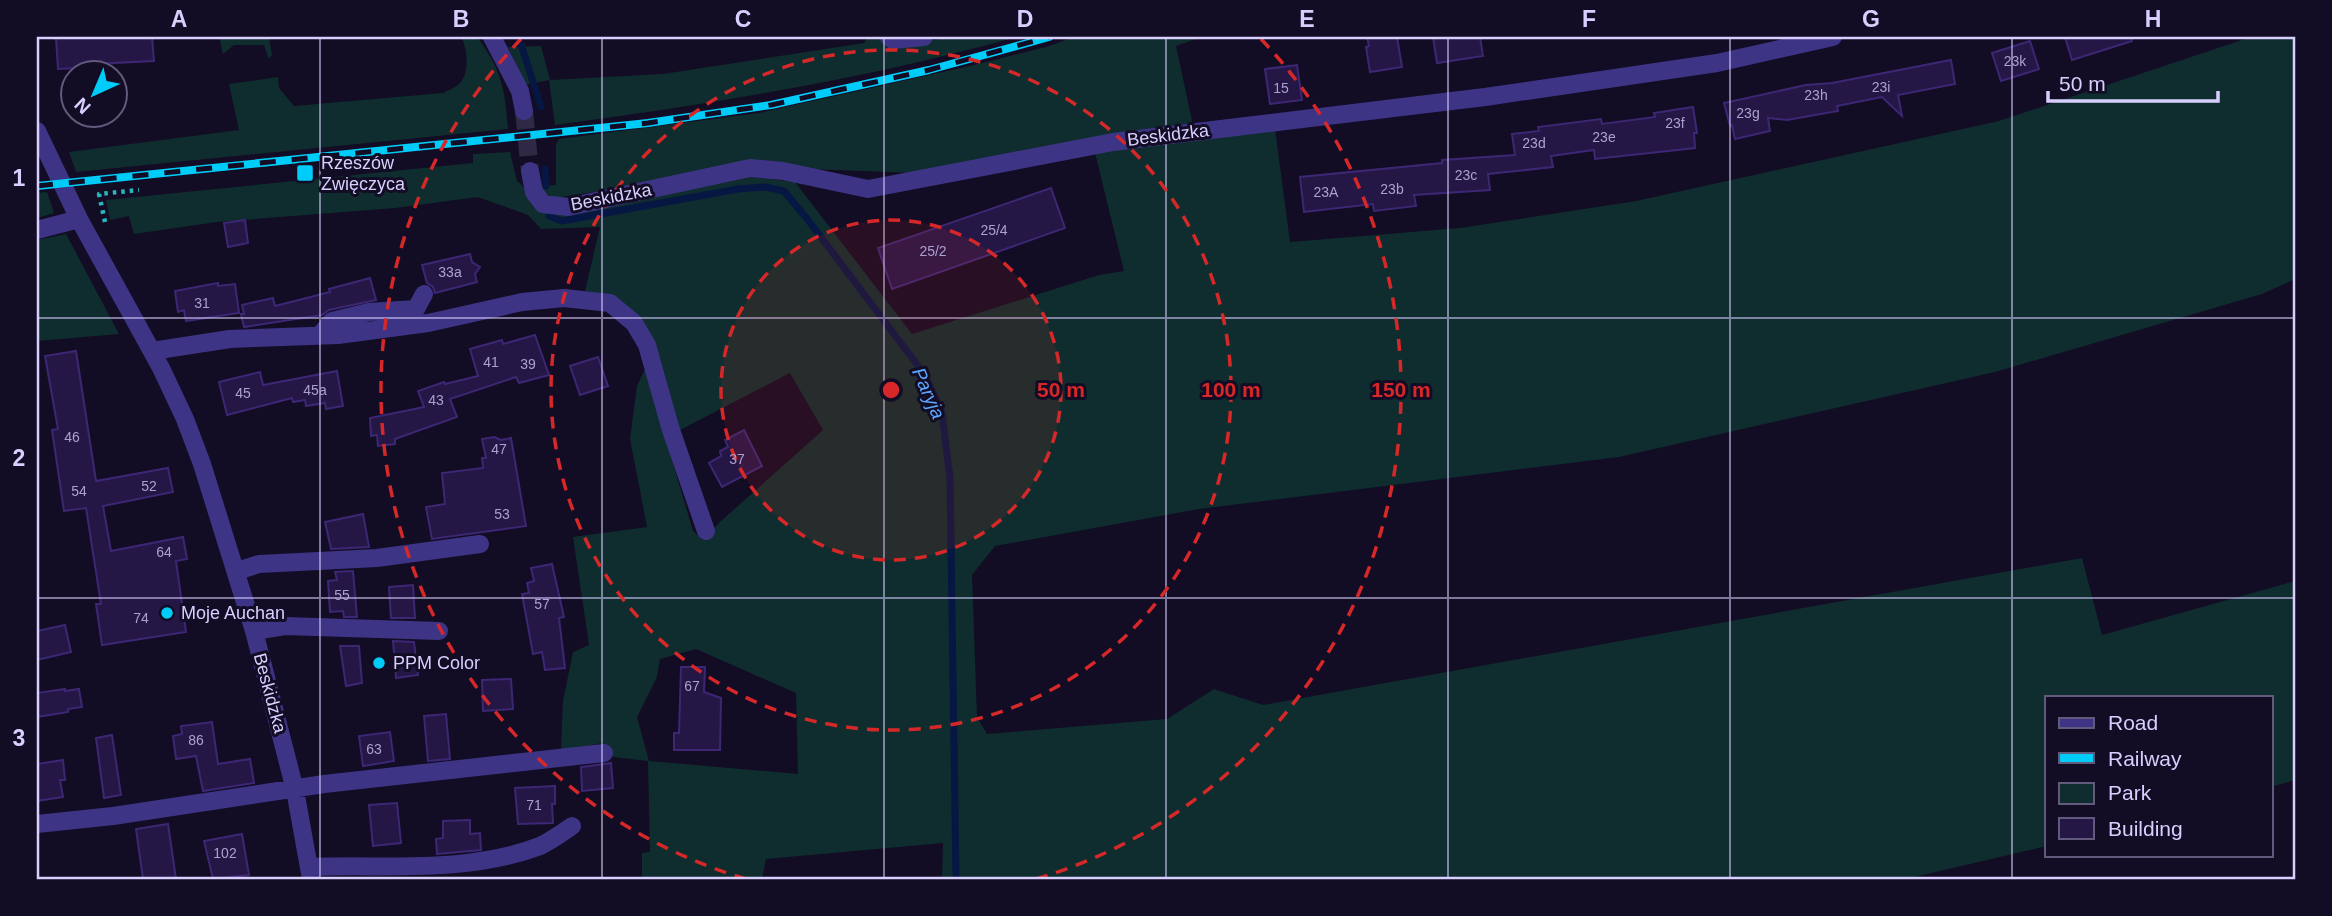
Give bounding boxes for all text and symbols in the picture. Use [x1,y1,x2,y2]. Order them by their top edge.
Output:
text: A [171,6,187,32]
text: B [453,6,469,32]
text: C [735,6,751,32]
text: D [1017,6,1033,32]
text: E [1299,6,1315,32]
text: F [1582,6,1596,32]
text: G [1862,6,1880,32]
text: H [2145,6,2161,32]
house number: 23k [2004,53,2027,69]
north arrow [60,60,130,130]
scale bar [2048,60,2218,104]
text: 50 m [2059,72,2106,95]
house number: 23i [1872,79,1890,95]
house number: 15 [1273,80,1289,96]
house number: 23h [1804,87,1828,103]
text: N [70,94,95,118]
house number: 23g [1736,105,1760,121]
house number: 23f [1665,115,1685,131]
street label: Beskidzka [1126,120,1211,150]
house number: 23e [1592,129,1616,145]
house number: 23d [1522,135,1546,151]
place label: Rzeszów Zwięczyca [321,153,406,194]
marker: Rzeszów Zwięczyca [295,163,315,183]
text: 1 [13,165,26,191]
house number: 23c [1455,167,1477,183]
street label: Beskidzka [569,179,654,215]
house number: 23b [1380,181,1404,197]
house number: 23A [1314,184,1339,200]
house number: 25/4 [980,222,1008,238]
house number: 25/2 [919,243,947,259]
house number: 33a [438,264,462,280]
house number: 31 [194,295,210,311]
house number: 41 [483,354,499,370]
house number: 39 [520,356,536,372]
water label: Paryja [908,364,949,422]
centre of rings [879,378,903,402]
text: 50 m [1037,378,1085,401]
text: 100 m [1201,378,1261,401]
text: 150 m [1371,378,1431,401]
house number: 45a [303,382,327,398]
house number: 45 [235,385,251,401]
house number: 43 [428,392,444,408]
house number: 46 [64,429,80,445]
house number: 47 [491,441,507,457]
text: 2 [13,445,25,471]
house number: 37 [729,451,745,467]
house number: 52 [141,478,157,494]
house number: 54 [71,483,87,499]
house number: 53 [494,506,510,522]
house number: 64 [156,544,172,560]
house number: 55 [334,587,350,603]
house number: 57 [534,596,550,612]
place label: Moje Auchan [181,603,285,623]
marker: Moje Auchan [159,605,175,621]
house number: 74 [133,610,149,626]
street label: Beskidzka [250,651,291,736]
place label: PPM Color [393,653,480,673]
marker: PPM Color [371,655,387,671]
house number: 67 [684,678,700,694]
legend [2045,696,2272,856]
text: Road [2108,711,2158,734]
text: 3 [13,725,25,751]
house number: 86 [188,732,204,748]
house number: 63 [366,741,382,757]
text: Railway [2108,747,2182,770]
text: Park [2108,781,2152,804]
house number: 71 [526,797,542,813]
text: Building [2108,817,2183,840]
house number: 102 [213,845,237,861]

